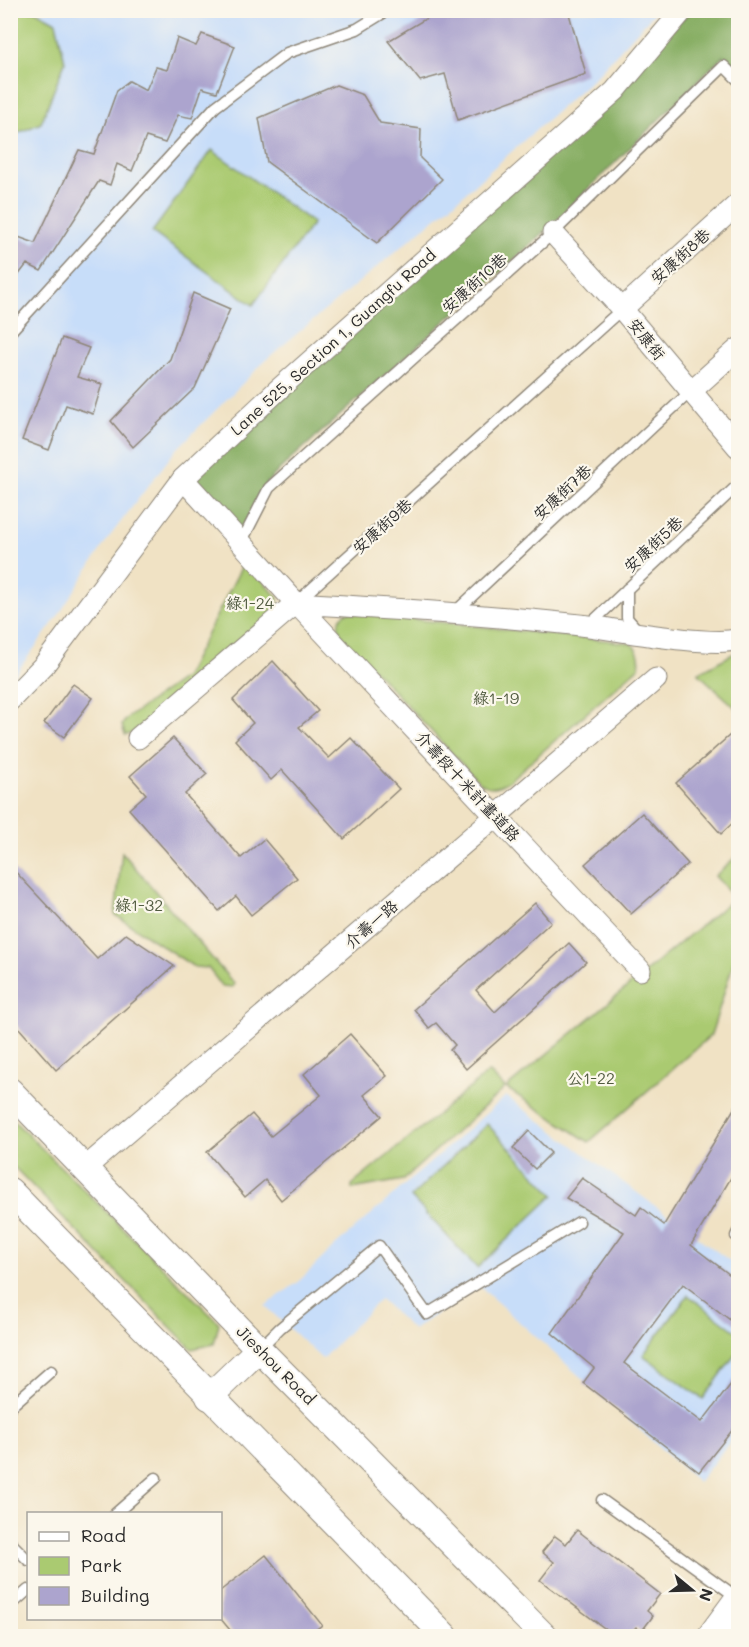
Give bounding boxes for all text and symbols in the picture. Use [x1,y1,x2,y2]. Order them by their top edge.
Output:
street label: 安康街8巷 [645,223,714,288]
street label: Lane 525, Section 1, Guangfu Road [226,244,440,440]
street label: 安康街10巷 [437,248,511,318]
street label: 安康街 [624,313,671,364]
street label: 安康街7巷 [528,459,595,524]
street label: 安康街9巷 [347,493,416,558]
street label: 安康街5巷 [619,511,687,576]
park label: 綠1-24 [226,592,275,613]
park label: 綠1-19 [473,687,519,708]
street label: 介壽段十米計畫道路 [412,726,525,845]
park label: 綠1-32 [115,894,163,915]
street label: 介壽一路 [340,895,402,953]
park label: 公1-22 [567,1067,615,1088]
street label: Jieshou Road [232,1321,320,1409]
legend [27,1512,222,1620]
text: Road [81,1523,126,1547]
text: Park [81,1553,122,1577]
north arrow [662,1560,722,1620]
text: Building [81,1583,149,1607]
text: N [695,1586,719,1604]

